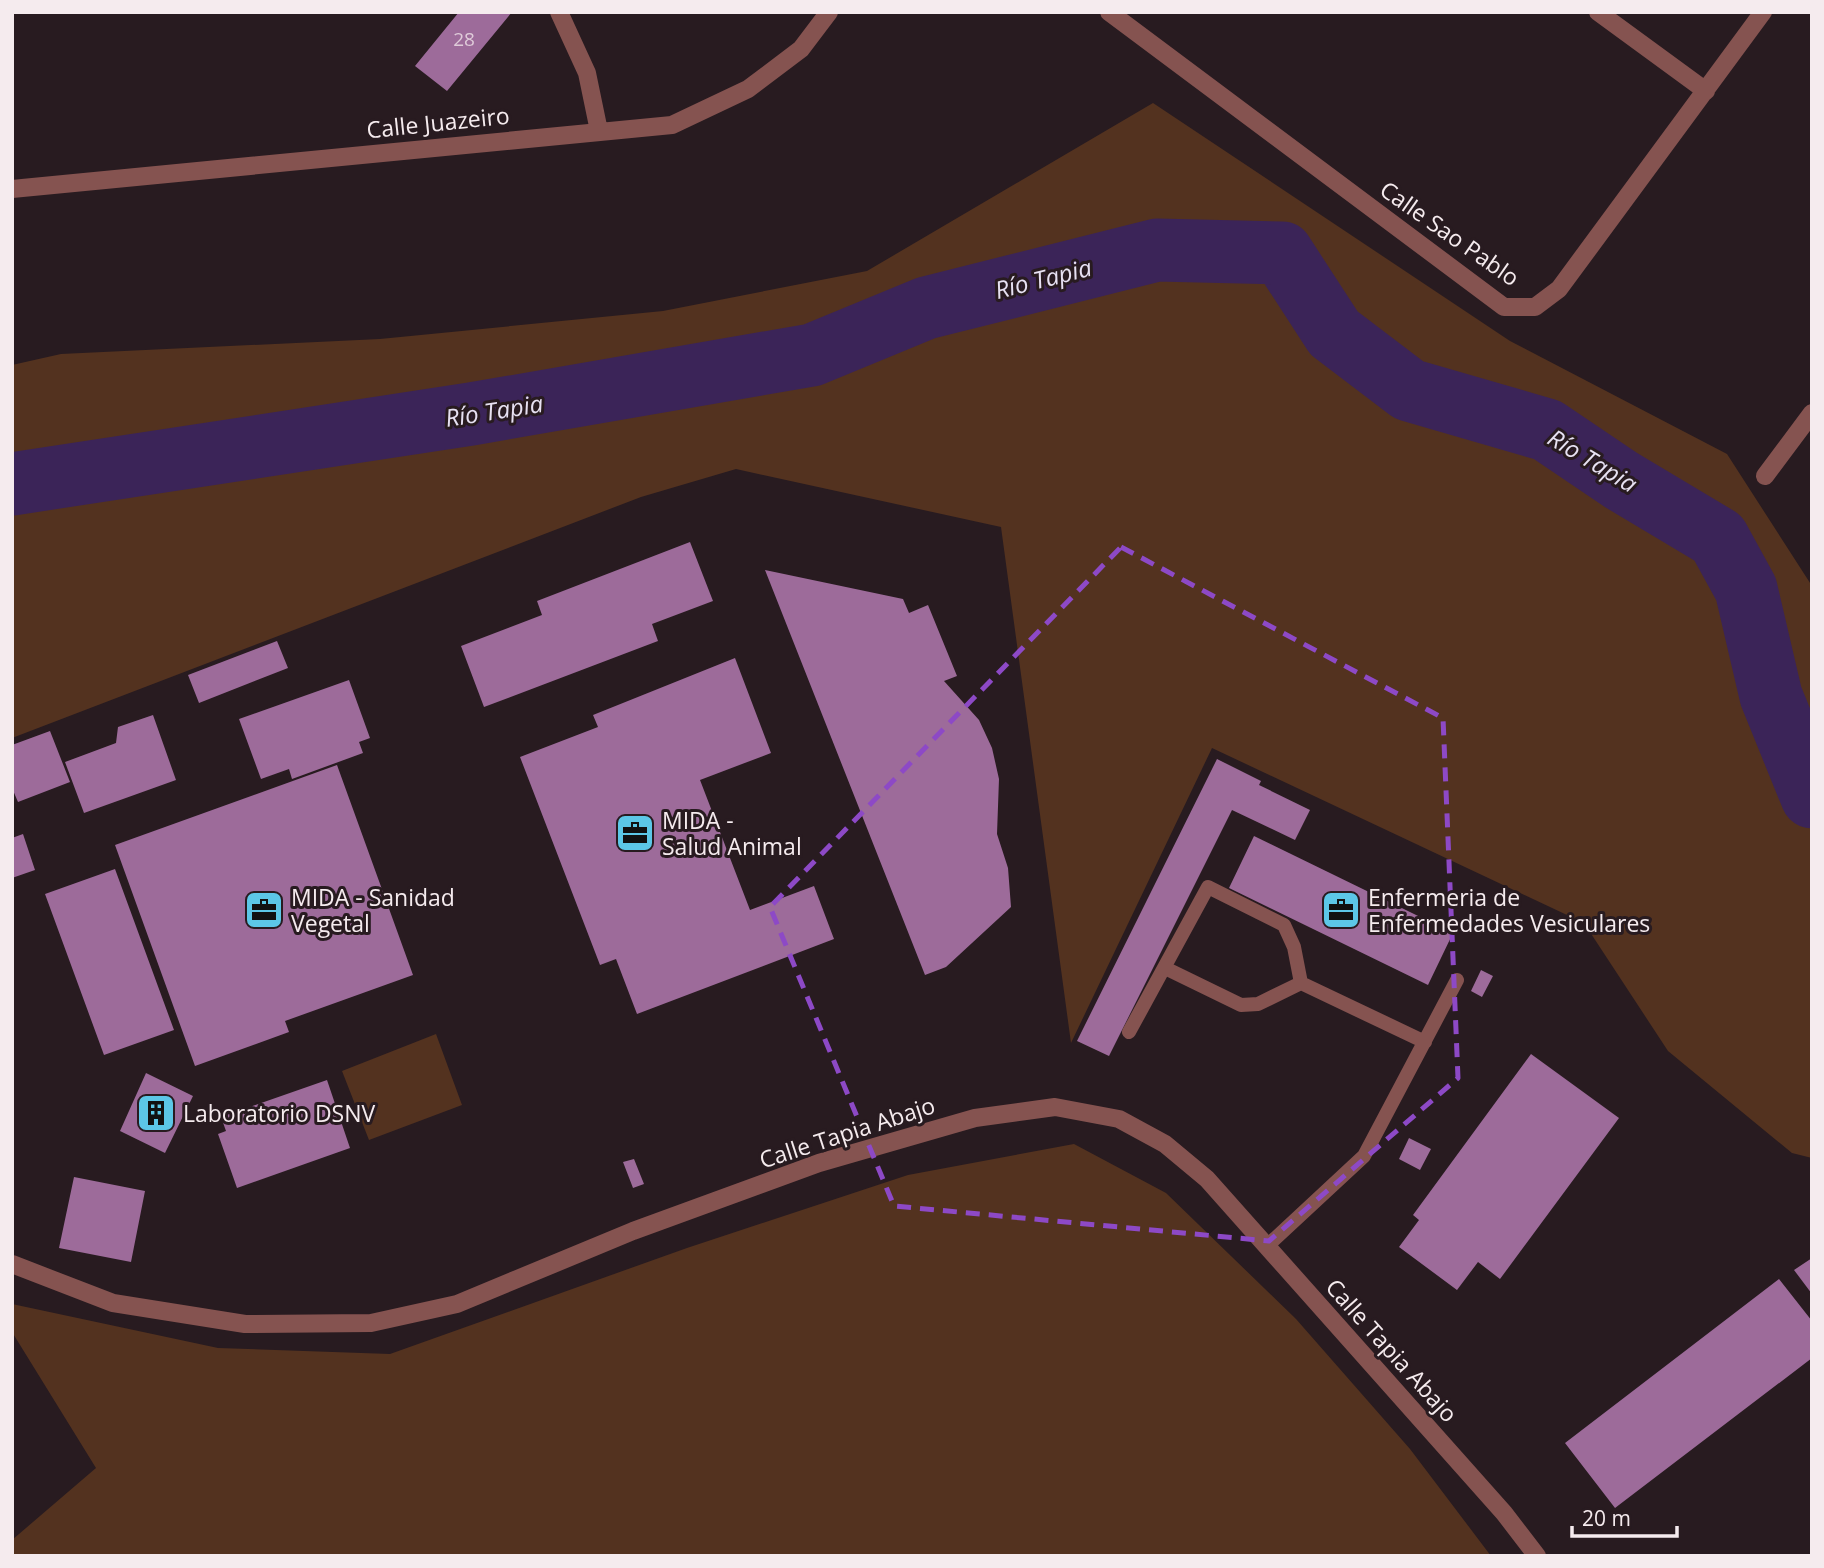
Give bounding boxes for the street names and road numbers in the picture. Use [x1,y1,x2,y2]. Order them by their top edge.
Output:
street label: Calle Juazeiro [365,99,511,145]
street label: Calle Sao Pablo [1374,173,1526,293]
street label: Calle Tapia Abajo [755,1089,939,1175]
street label: Calle Tapia Abajo [1319,1271,1465,1429]

